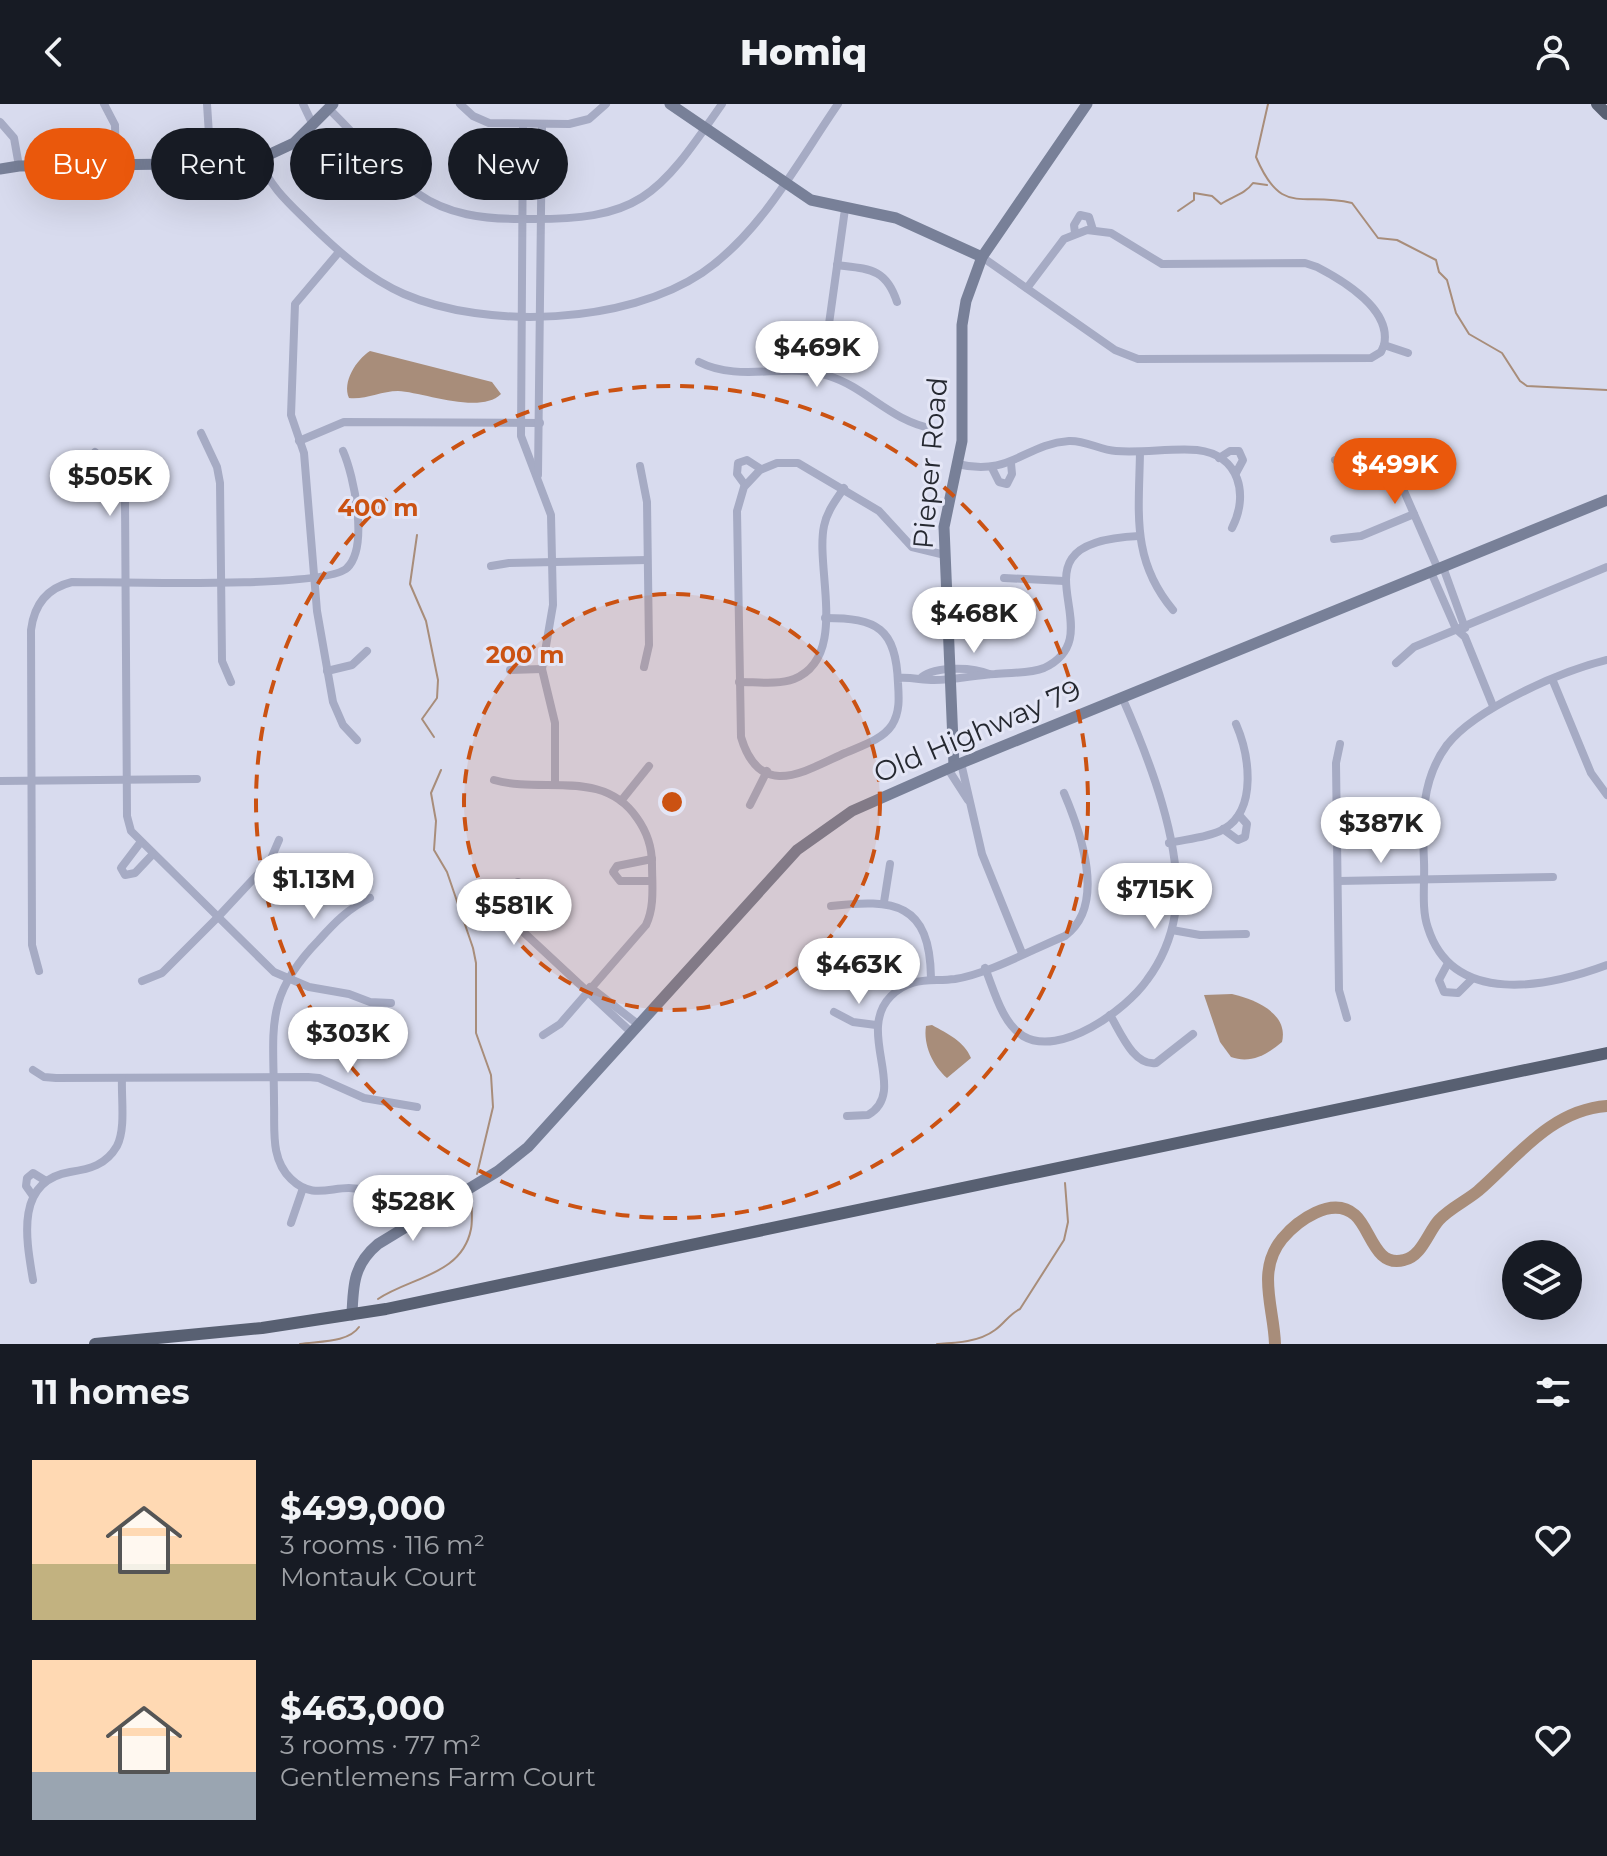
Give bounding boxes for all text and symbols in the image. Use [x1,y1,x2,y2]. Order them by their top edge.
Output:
icon: back [32,30,76,74]
text: Homiq [740,30,867,74]
icon: person [1531,30,1575,74]
chip: Buy [24,128,135,200]
chip: Rent [151,128,274,200]
chip: Filters [290,128,432,200]
chip: New [448,128,568,200]
pin: $469K [761,321,873,389]
text: $469K [773,331,861,363]
street label: Pieper Road [906,376,954,550]
pin: $499K [1339,438,1451,506]
text: $499K [1351,448,1439,480]
pin: $505K [54,450,166,518]
text: $505K [68,460,152,492]
text: 400 m [337,493,419,522]
pin: $468K [918,587,1030,655]
text: $468K [930,597,1018,629]
text: 200 m [486,640,564,669]
street label: Old Highway 79 [868,672,1086,790]
centre of rings [658,788,686,816]
pin: $387K [1325,797,1437,865]
text: $387K [1339,807,1423,839]
pin: $1.13M [249,853,379,921]
text: $1.13M [272,863,356,895]
pin: $715K [1099,863,1211,931]
text: $715K [1116,873,1194,905]
pin: $581K [458,879,570,947]
text: $581K [475,889,553,921]
pin: $463K [803,938,915,1006]
text: $463K [816,948,902,980]
pin: $303K [292,1007,404,1075]
text: $303K [306,1017,390,1049]
pin: $528K [357,1175,469,1243]
text: $528K [371,1185,455,1217]
map controls [1502,1240,1582,1320]
button: layers [1502,1240,1582,1320]
icon: filters [1531,1370,1575,1414]
text: 11 homes [32,1371,190,1413]
text: $499,000 [280,1487,446,1529]
icon: home [96,1492,192,1588]
icon: heart [1531,1518,1575,1562]
text: 3 rooms · 116 m² [280,1529,485,1561]
text: Montauk Court [280,1561,477,1593]
text: $463,000 [280,1687,445,1729]
icon: home [96,1692,192,1788]
icon: heart [1531,1718,1575,1762]
text: 3 rooms · 77 m² [280,1729,481,1761]
text: Gentlemens Farm Court [280,1761,596,1793]

